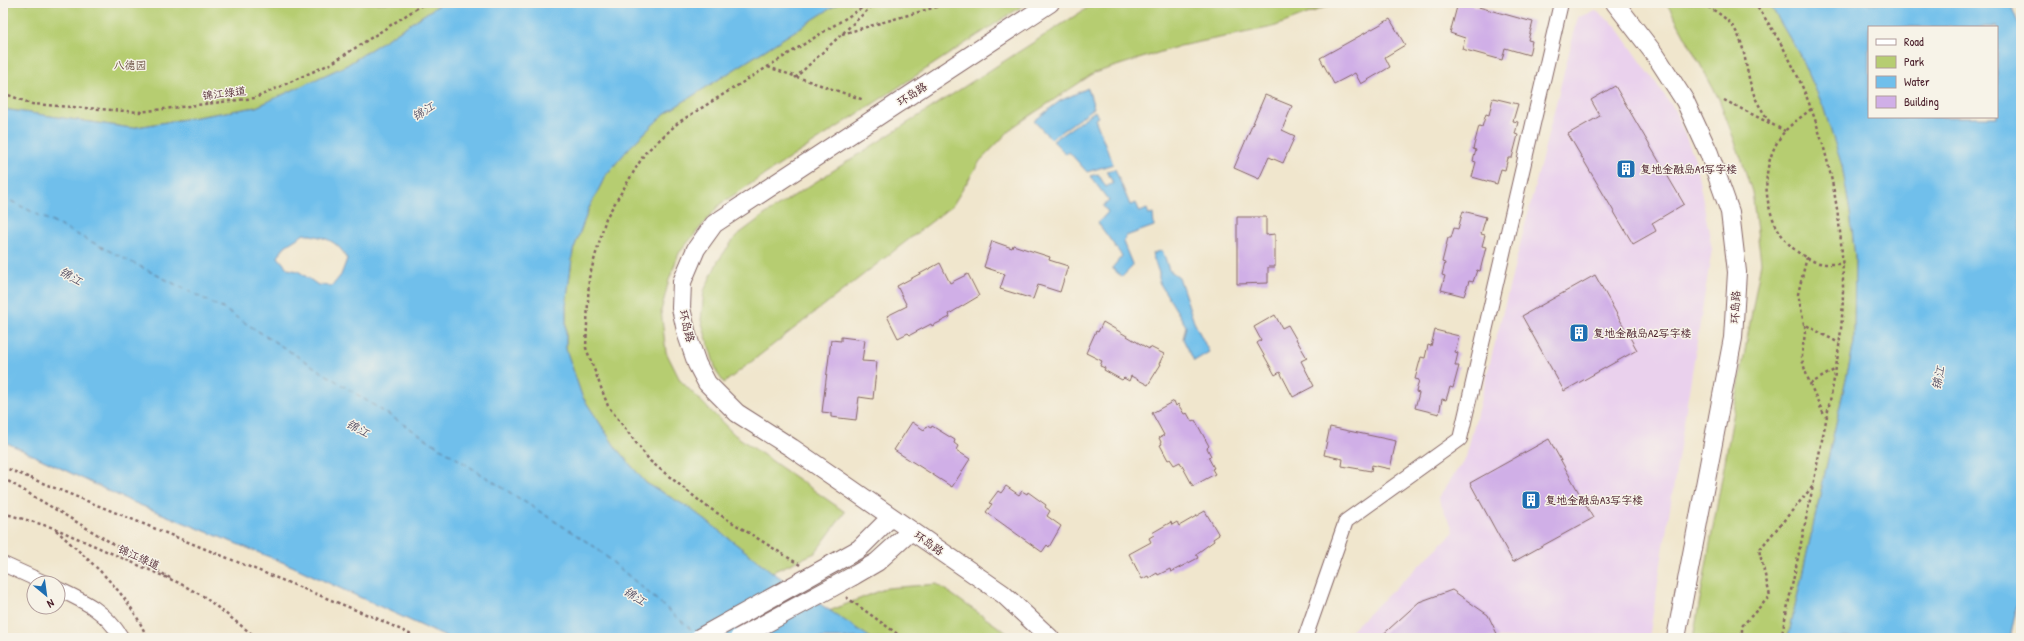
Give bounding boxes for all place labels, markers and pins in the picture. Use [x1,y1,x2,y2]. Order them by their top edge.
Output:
building icon: 复地金融岛A1写字楼 [1615,158,1637,180]
place label: 复地金融岛A1写字楼 [1640,162,1737,176]
building icon: 复地金融岛A2写字楼 [1568,322,1590,344]
place label: 复地金融岛A2写字楼 [1593,326,1692,340]
building icon: 复地金融岛A3写字楼 [1520,489,1542,511]
place label: 复地金融岛A3写字楼 [1545,493,1643,507]

